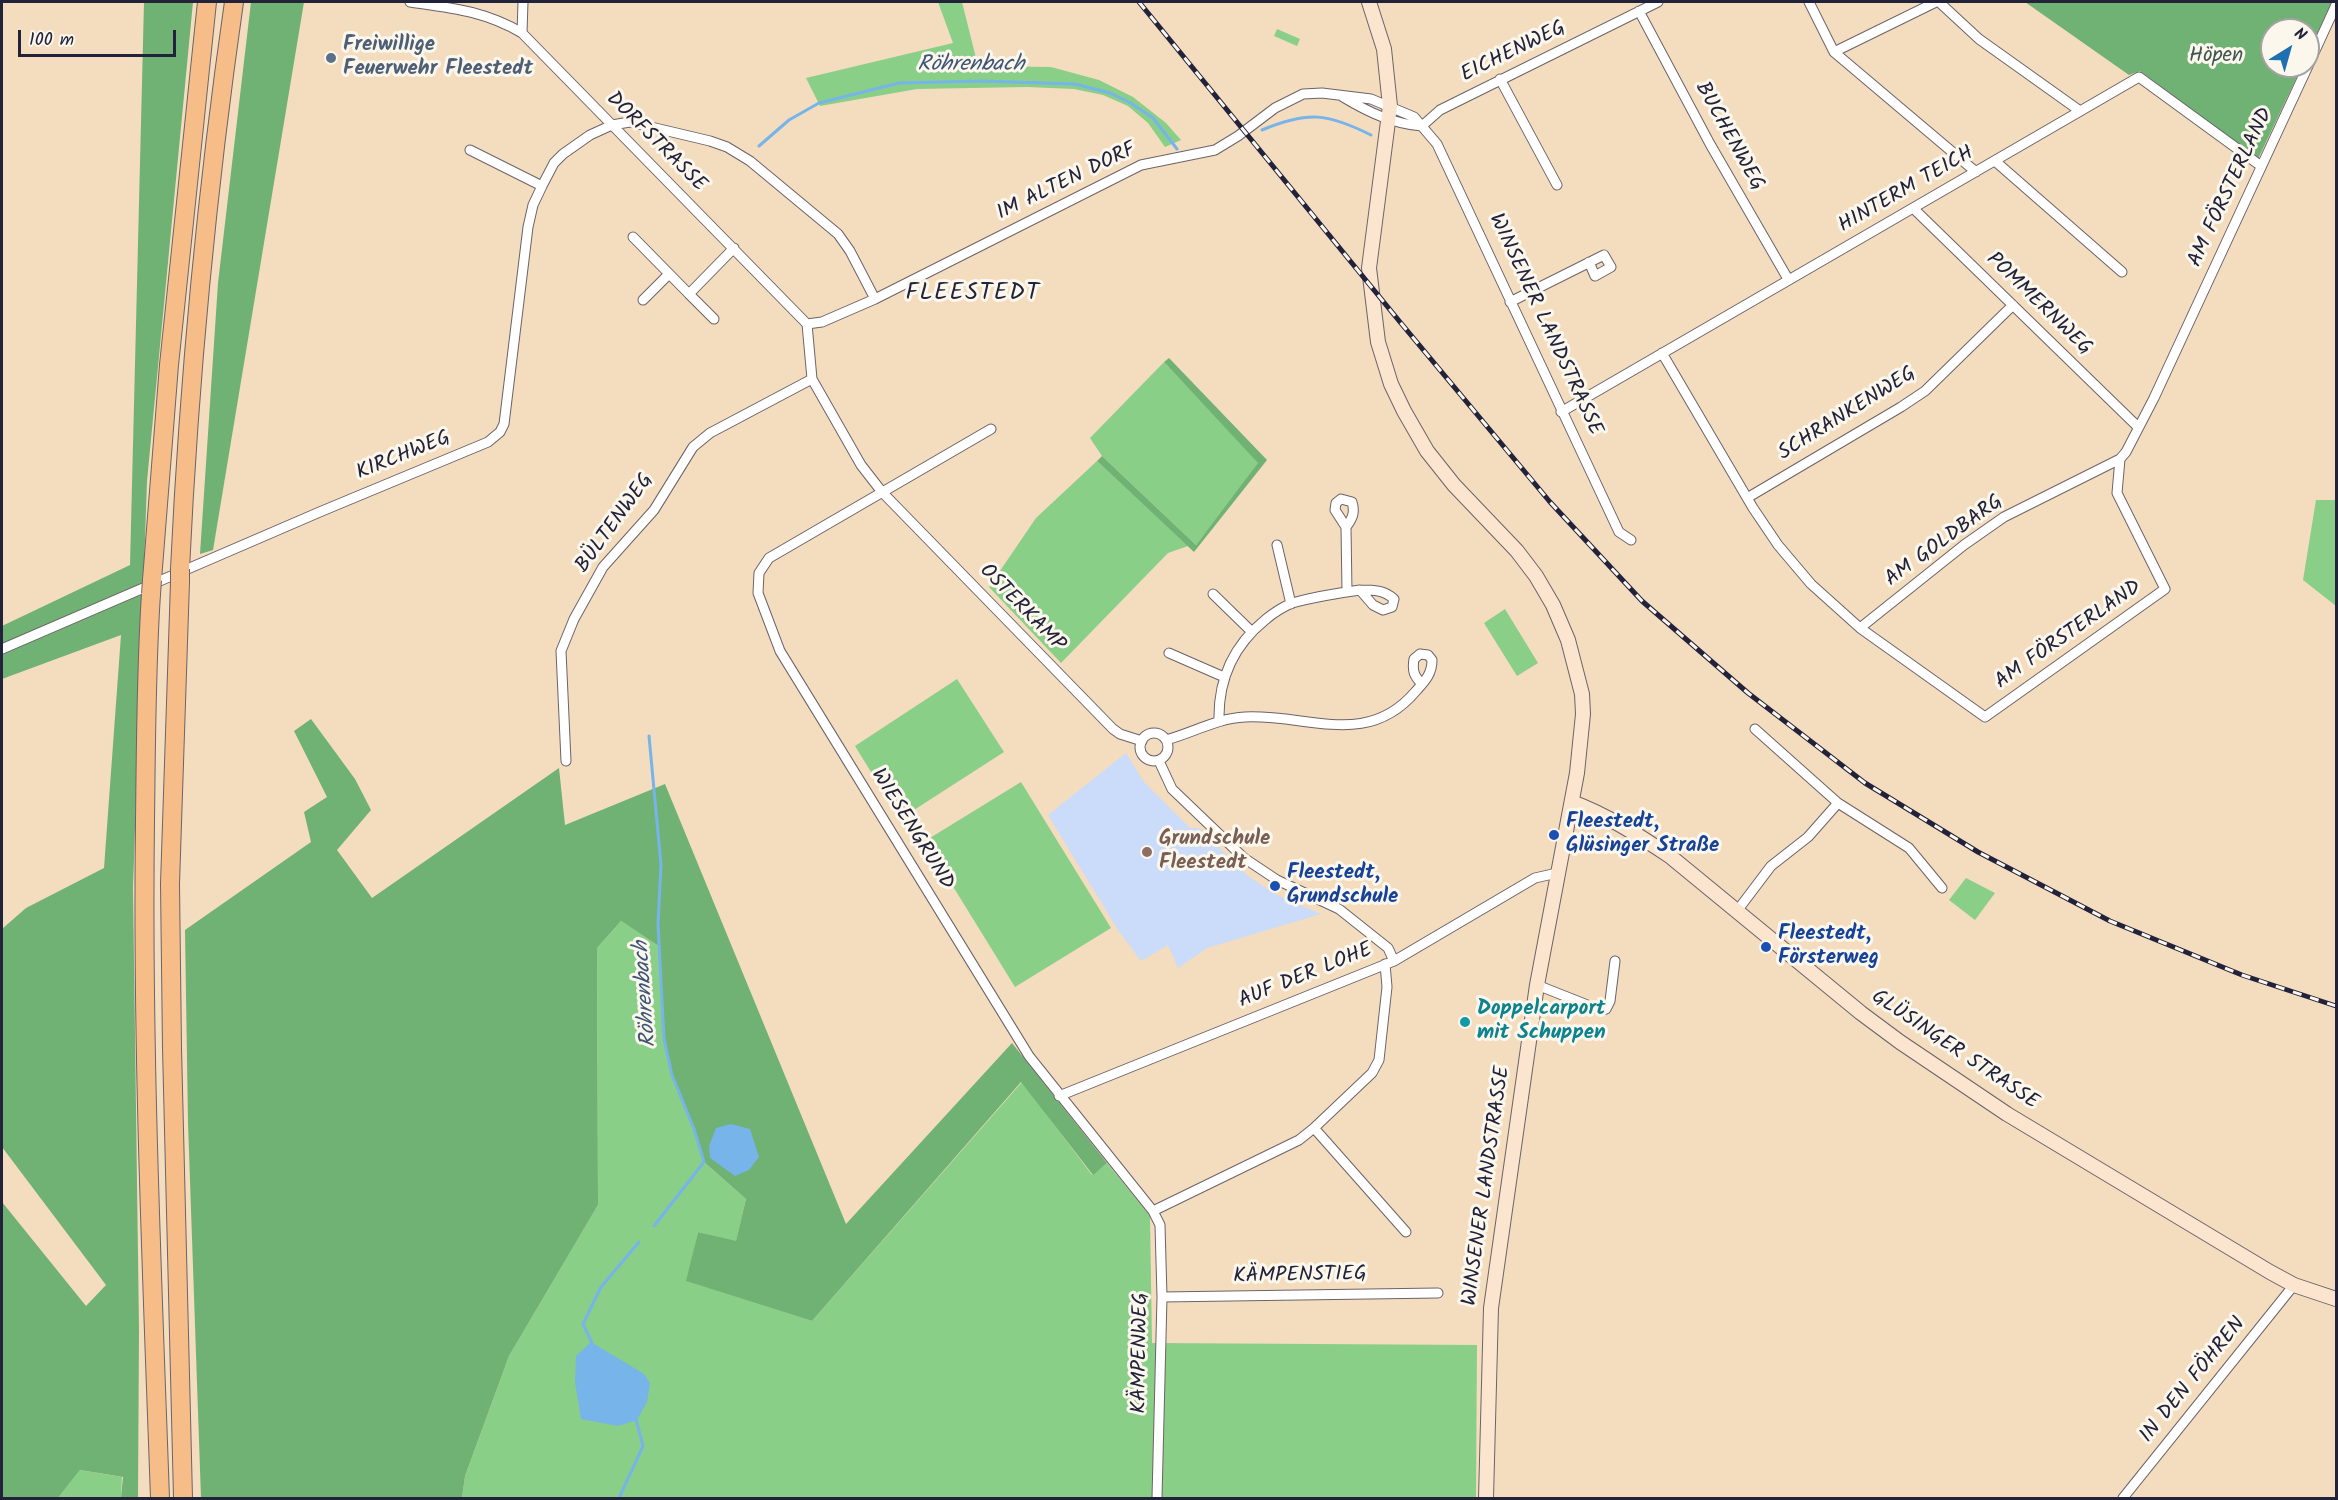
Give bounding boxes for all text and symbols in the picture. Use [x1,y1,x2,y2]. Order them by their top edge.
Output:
street label: EICHENWEG [1457,17,1571,89]
scale bar [21,18,178,56]
north arrow [2260,18,2320,78]
text: N [2288,22,2311,48]
text: 100 m [29,26,74,55]
place label: Freiwillige Feuerwehr Fleestedt [343,33,533,83]
park label: Höpen [2189,44,2243,70]
marker: Freiwillige Feuerwehr Fleestedt [324,51,338,65]
water label: Röhrenbach [918,53,1024,79]
street label: BUCHENWEG [1688,78,1768,196]
street label: DORFSTRASSE [600,88,710,198]
street label: AM FÖRSTERLAND [2184,104,2280,272]
street label: IM ALTEN DORF [993,138,1141,228]
street label: HINTERM TEICH [1835,142,1979,240]
street label: WINSENER LANDSTRASSE [1481,210,1607,440]
street label: POMMERNWEG [1980,248,2096,362]
district label: FLEESTEDT [905,281,1041,309]
street label: SCHRANKENWEG [1775,363,1921,467]
street label: KIRCHWEG [353,427,455,487]
street label: BÜLTENWEG [572,469,660,579]
street label: AM GOLDBARG [1881,491,2009,593]
street label: OSTERKAMP [973,560,1069,658]
street label: AM FÖRSTERLAND [1991,576,2147,696]
street label: WIESENGRUND [864,765,958,895]
place label: Fleestedt, Glüsinger Straße [1566,810,1719,860]
place label: Grundschule Fleestedt [1159,827,1270,877]
marker: Fleestedt, Glüsinger Straße [1547,828,1561,842]
marker: Grundschule Fleestedt [1140,845,1154,859]
place label: Fleestedt, Grundschule [1287,861,1398,911]
marker: Fleestedt, Grundschule [1268,879,1282,893]
place label: Fleestedt, Försterweg [1778,922,1879,972]
street label: AUF DER LOHE [1235,939,1377,1015]
water label: Röhrenbach [630,940,664,1048]
marker: Fleestedt, Försterweg [1759,940,1773,954]
street label: GLÜSINGER STRASSE [1866,986,2042,1116]
place label: Doppelcarport mit Schuppen [1477,997,1606,1047]
marker: Doppelcarport mit Schuppen [1458,1015,1472,1029]
street label: WINSENER LANDSTRASSE [1459,1065,1517,1307]
street label: KÄMPENSTIEG [1233,1263,1367,1291]
street label: KÄMPENWEG [1128,1292,1156,1414]
street label: IN DEN FÖHREN [2136,1313,2252,1449]

